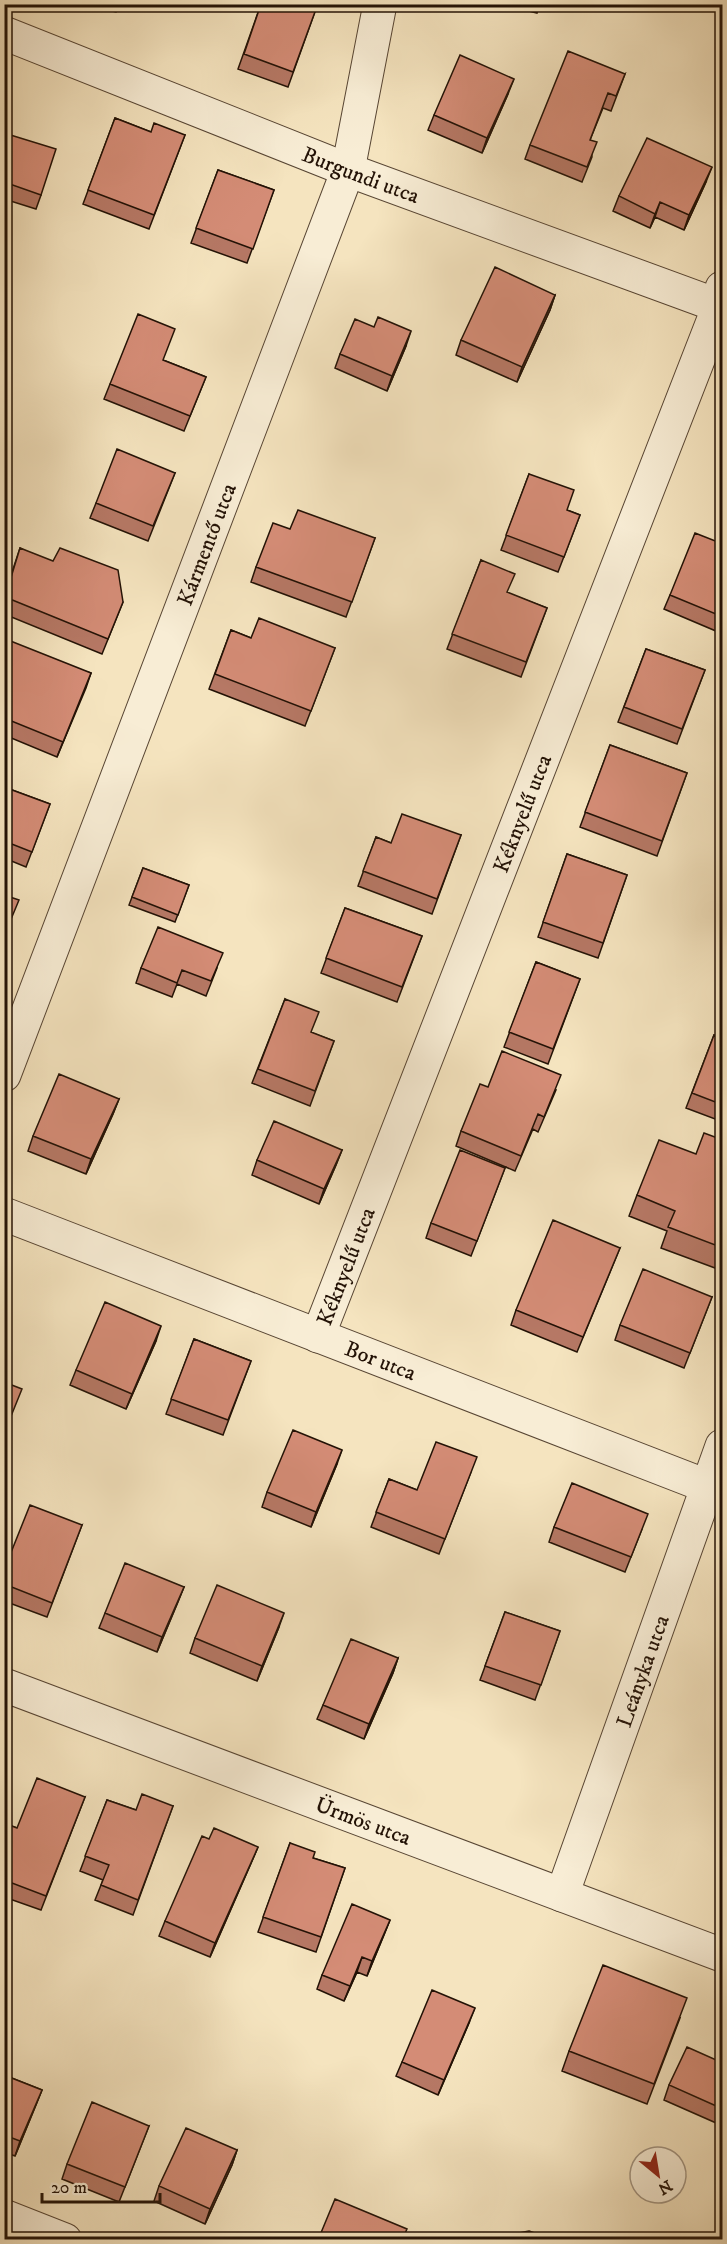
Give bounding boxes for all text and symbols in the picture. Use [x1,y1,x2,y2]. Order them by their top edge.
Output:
street label: Burgundi utca [298,141,424,210]
street label: Kármentő utca [172,479,243,610]
street label: Kéknyelű utca [488,750,558,877]
street label: Kéknyelű utca [311,1203,382,1330]
street label: Bor utca [341,1335,420,1387]
street label: Leányka utca [611,1611,676,1731]
street label: Ürmös utca [311,1791,415,1852]
north arrow [628,2145,688,2205]
scale bar [42,2166,160,2204]
text: N [654,2175,676,2199]
text: 20 m [51,2177,87,2199]

